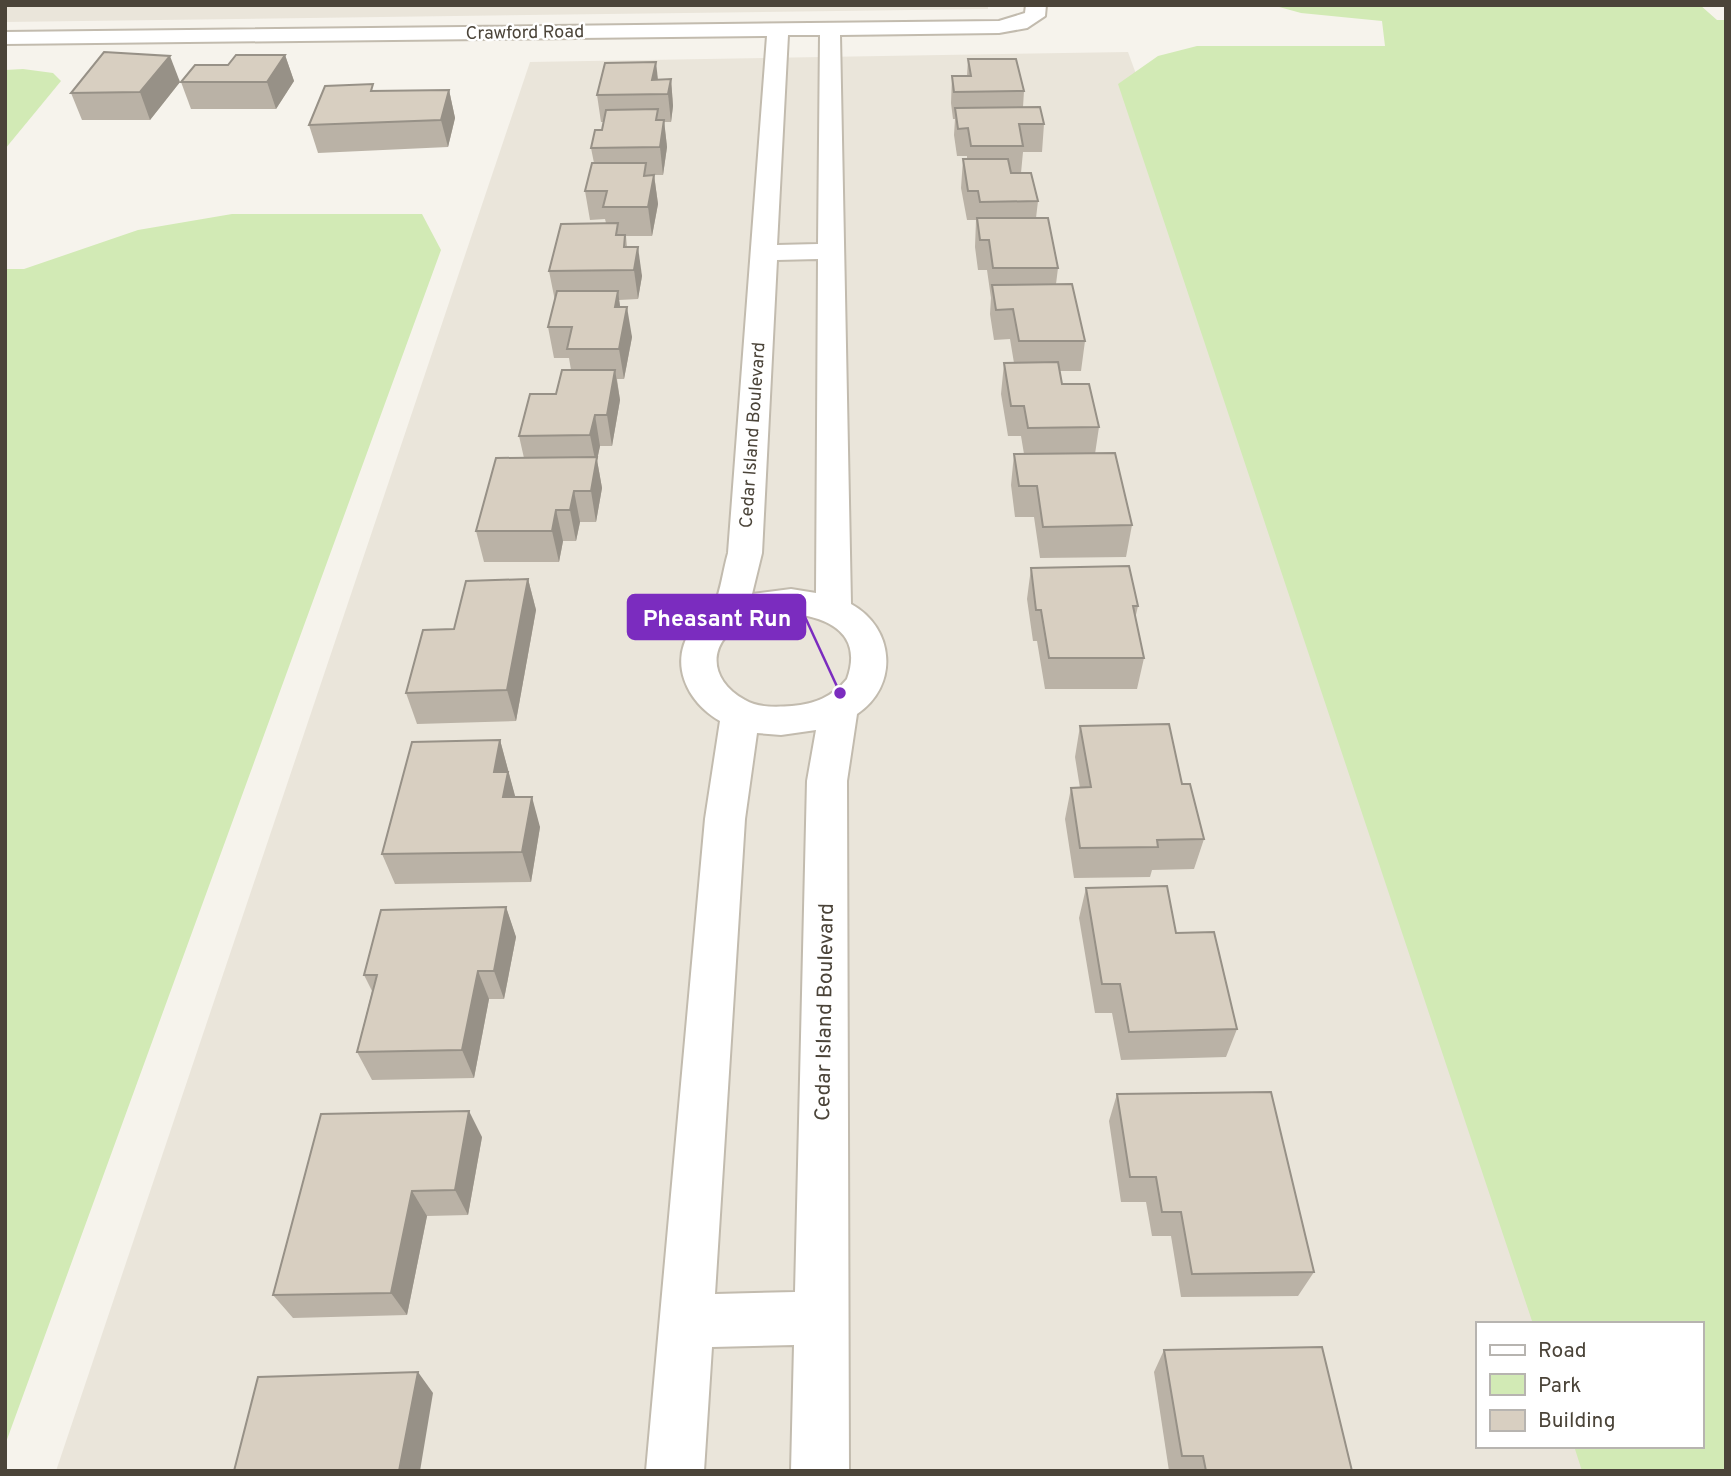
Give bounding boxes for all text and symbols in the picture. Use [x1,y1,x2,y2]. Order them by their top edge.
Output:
street label: Crawford Road [466,21,584,46]
street label: Cedar Island Boulevard [736,341,771,529]
callout: Pheasant Run [628,595,805,639]
text: Pheasant Run [643,606,791,635]
street label: Cedar Island Boulevard [810,903,841,1121]
legend [1476,1322,1703,1448]
text: Road [1538,1338,1587,1365]
text: Park [1538,1373,1581,1400]
text: Building [1538,1408,1616,1435]

